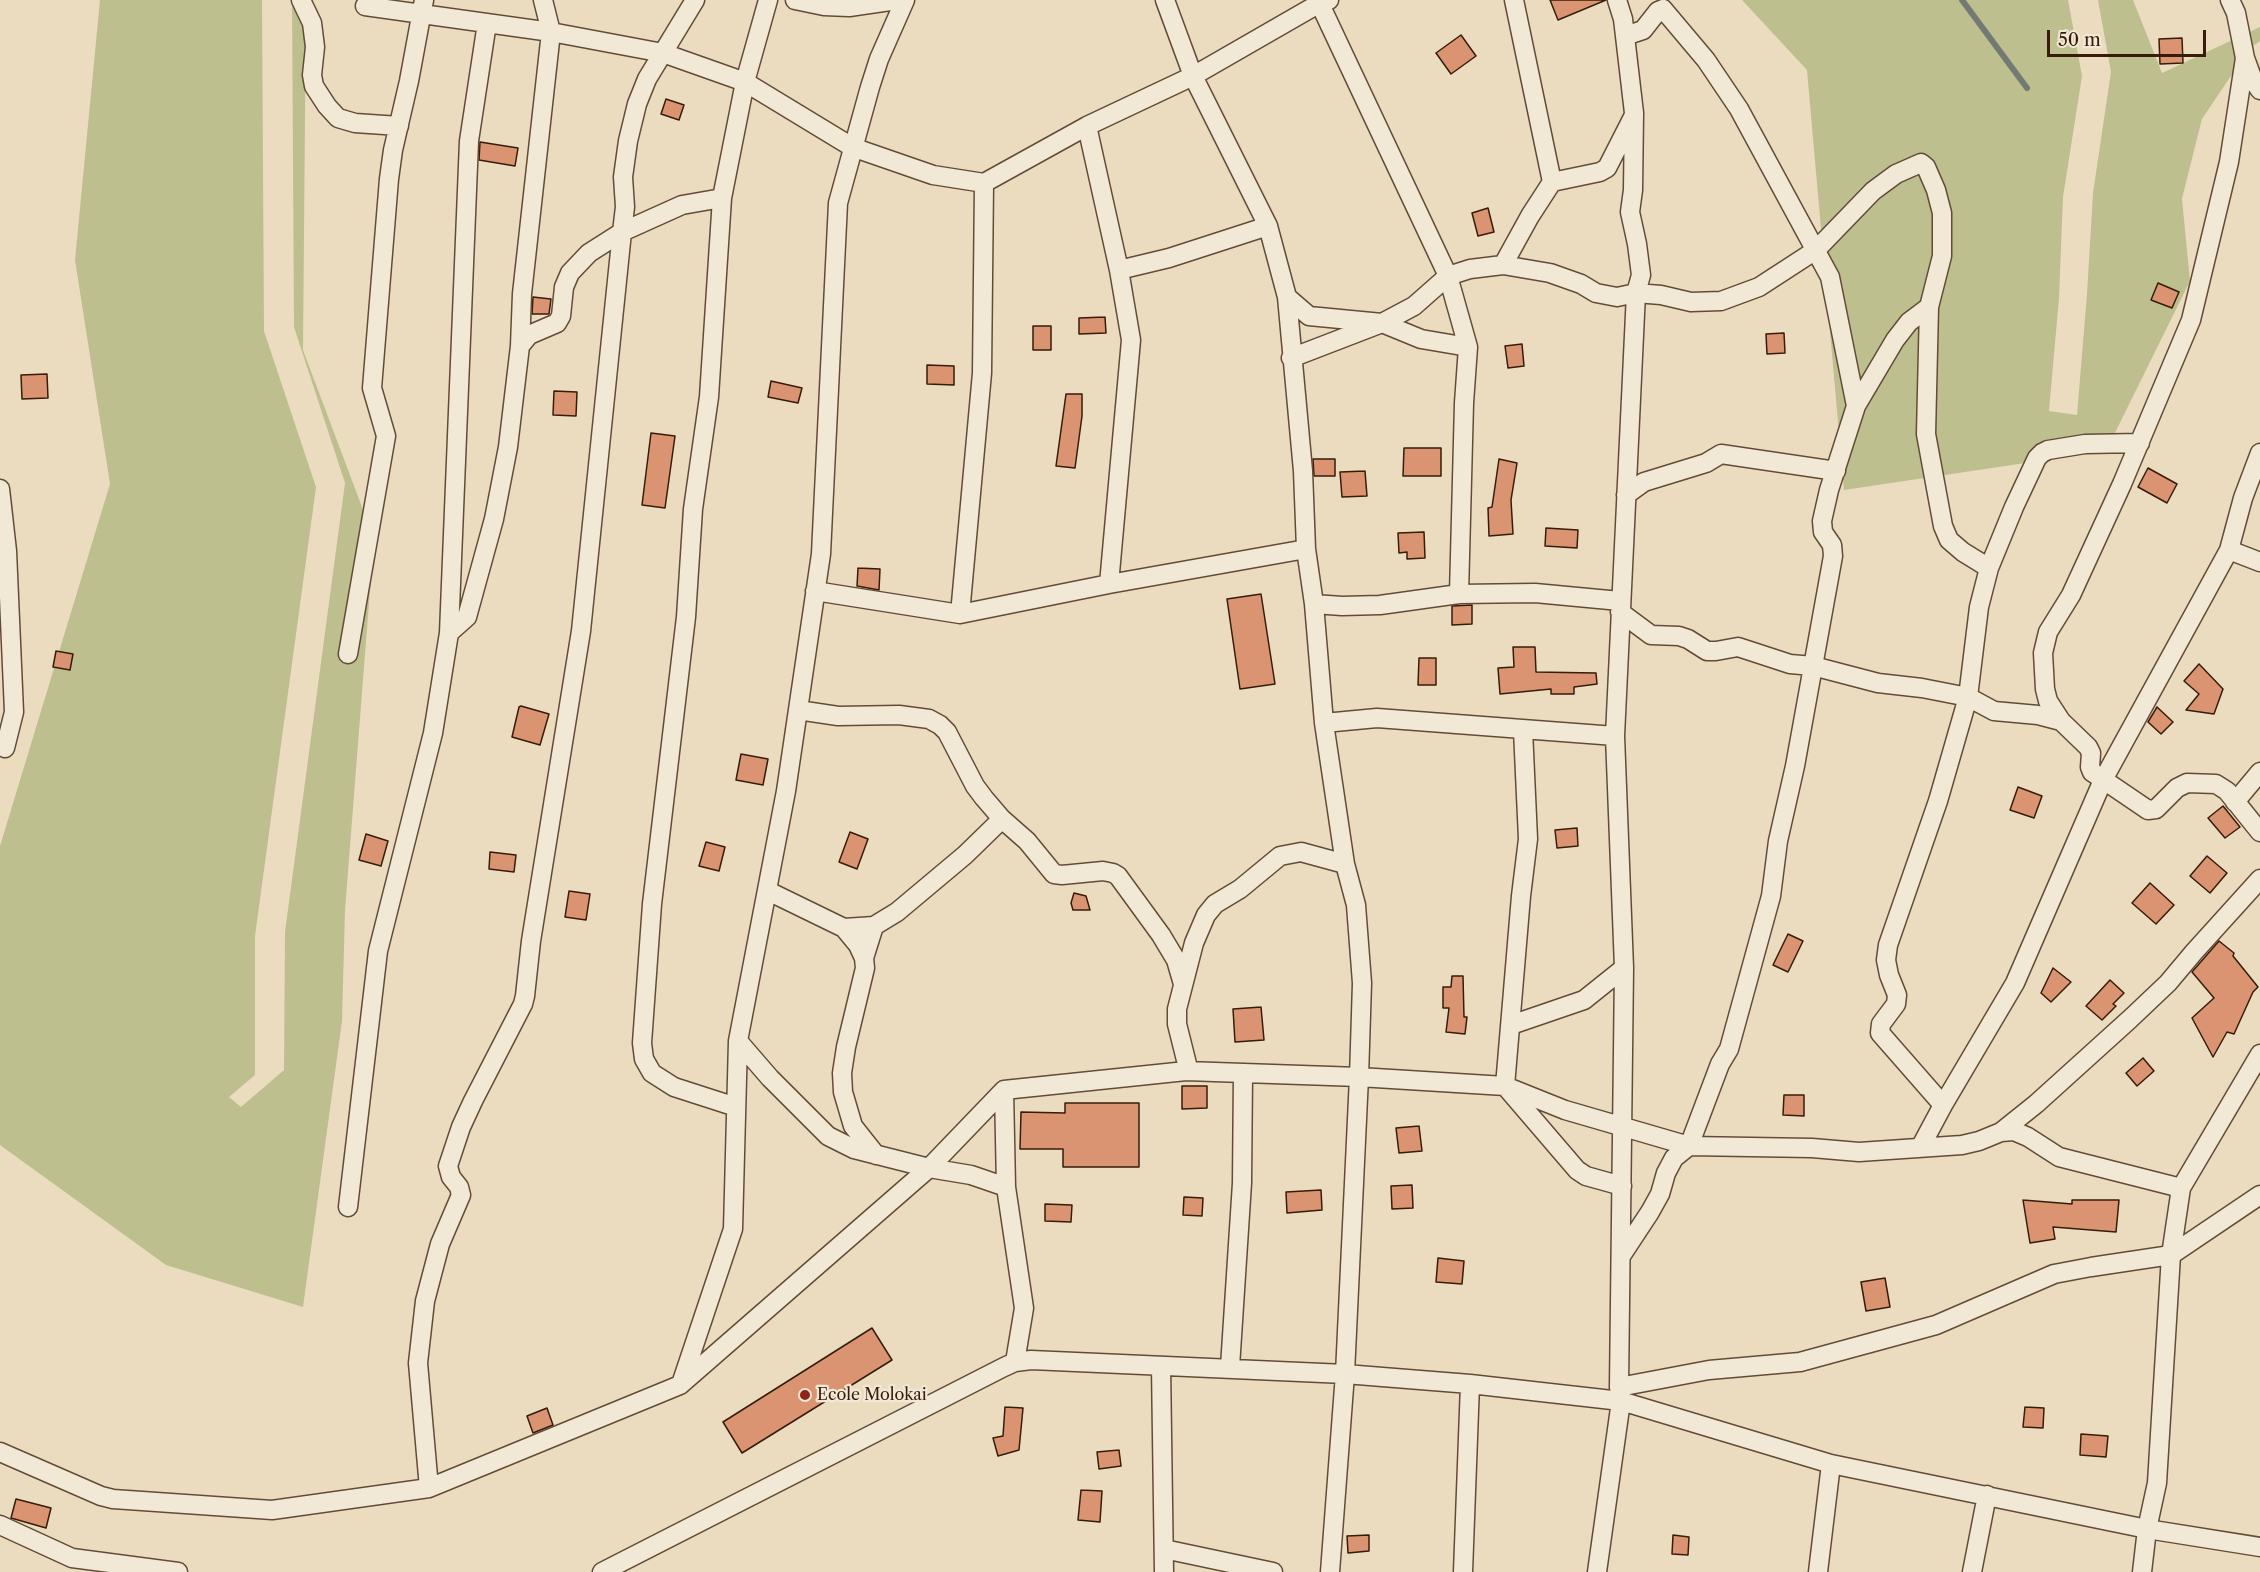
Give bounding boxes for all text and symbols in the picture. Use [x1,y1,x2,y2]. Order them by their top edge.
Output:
scale bar [2050,18,2209,56]
text: 50 m [2058,29,2101,51]
place label: Ecole Molokai [817,1385,927,1405]
marker: Ecole Molokai [798,1388,812,1402]

